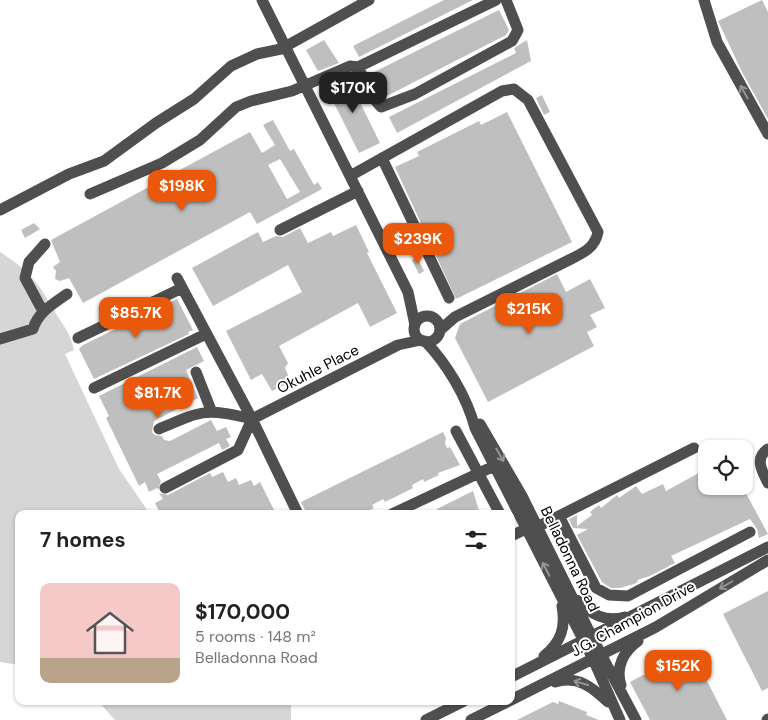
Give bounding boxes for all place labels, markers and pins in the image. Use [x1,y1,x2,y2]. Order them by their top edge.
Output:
pin: $170K [318,72,388,114]
pin: $198K [147,170,217,212]
pin: $239K [383,222,453,265]
pin: $215K [494,292,564,335]
pin: $85.7K [95,296,177,339]
pin: $81.7K [117,376,199,419]
pin: $152K [643,650,713,692]

